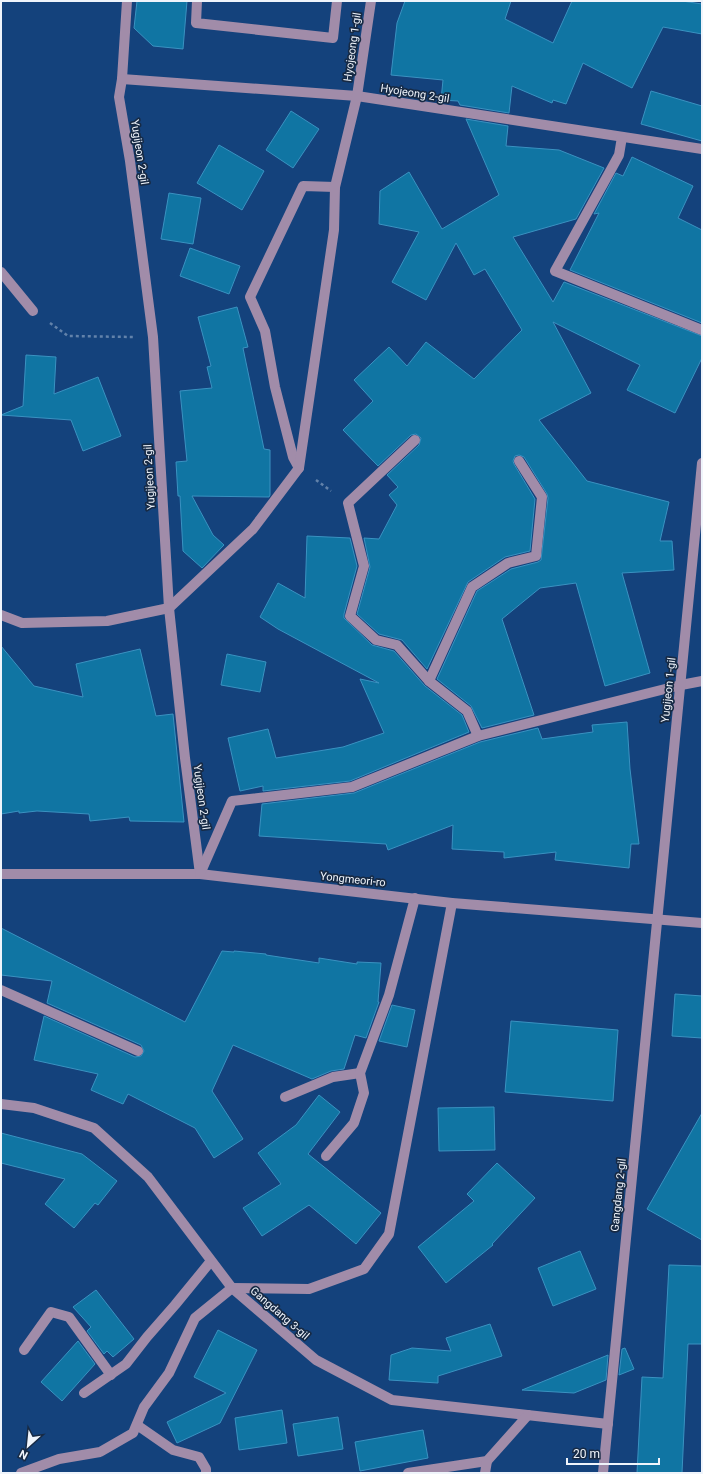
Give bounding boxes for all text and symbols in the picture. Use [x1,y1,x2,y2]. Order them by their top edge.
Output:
street label: Hyojeong 1-gil [341,12,364,82]
street label: Hyojeong 2-gil [379,82,450,105]
street label: Yugijeon 2-gil [128,119,151,185]
street label: Yugijeon 2-gil [141,444,158,510]
street label: Yugijeon 1-gil [659,657,678,723]
street label: Yugijeon 2-gil [191,764,213,830]
street label: Yongmeori-ro [320,870,386,889]
street label: Gangdang 2-gil [608,1158,629,1232]
street label: Gangdang 3-gil [248,1284,312,1342]
north arrow [8,1426,48,1466]
scale bar [567,1440,659,1466]
text: N [17,1447,30,1462]
text: 20 m [573,1447,600,1461]

